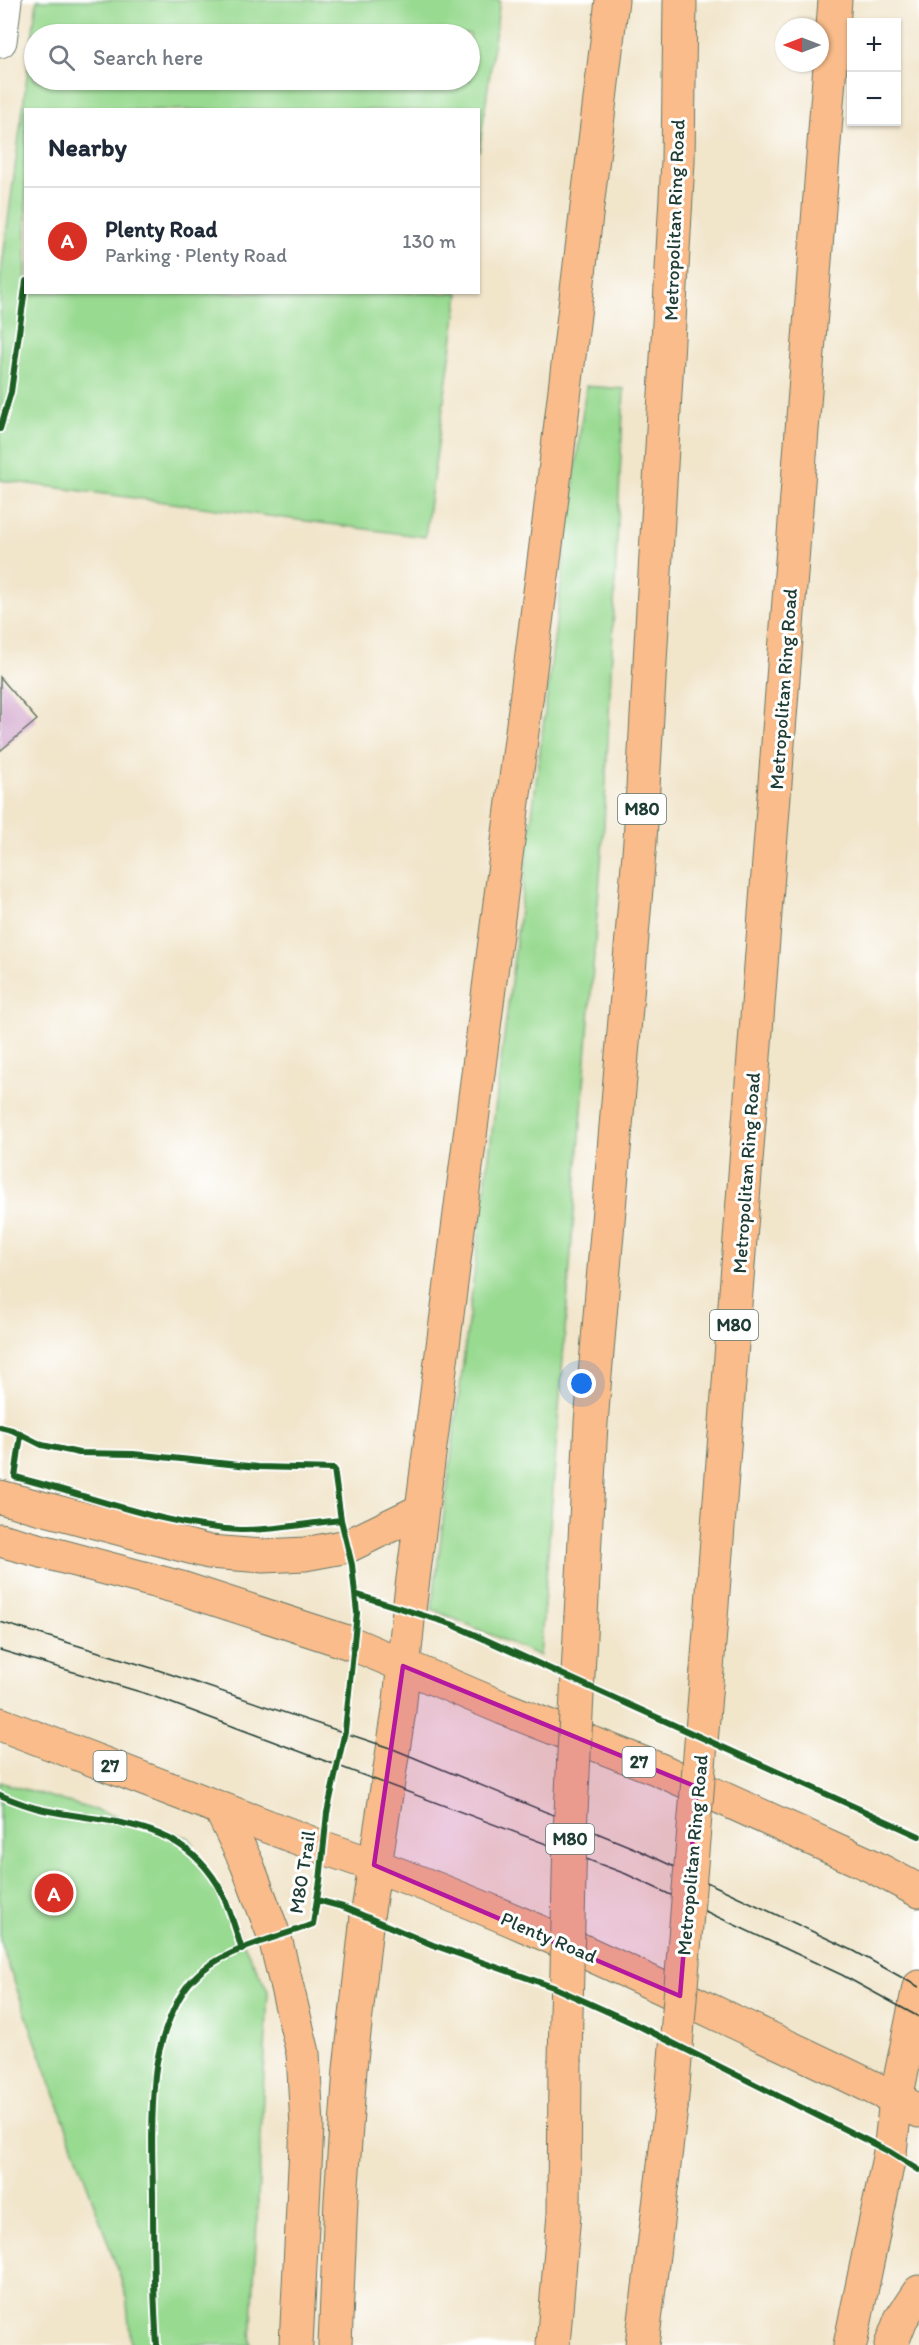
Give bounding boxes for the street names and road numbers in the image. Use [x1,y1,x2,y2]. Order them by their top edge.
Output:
street label: Metropolitan Ring Road [658,119,690,321]
street label: Metropolitan Ring Road [764,587,802,790]
road number: M80 [618,794,666,824]
street label: Metropolitan Ring Road [727,1071,765,1274]
road number: M80 [710,1310,758,1340]
road number: 27 [622,1747,656,1777]
road number: 27 [94,1751,126,1781]
street label: Metropolitan Ring Road [671,1753,713,1956]
road number: M80 [546,1824,594,1854]
street label: M80 Trail [284,1828,320,1915]
street label: Plenty Road [497,1906,601,1968]

